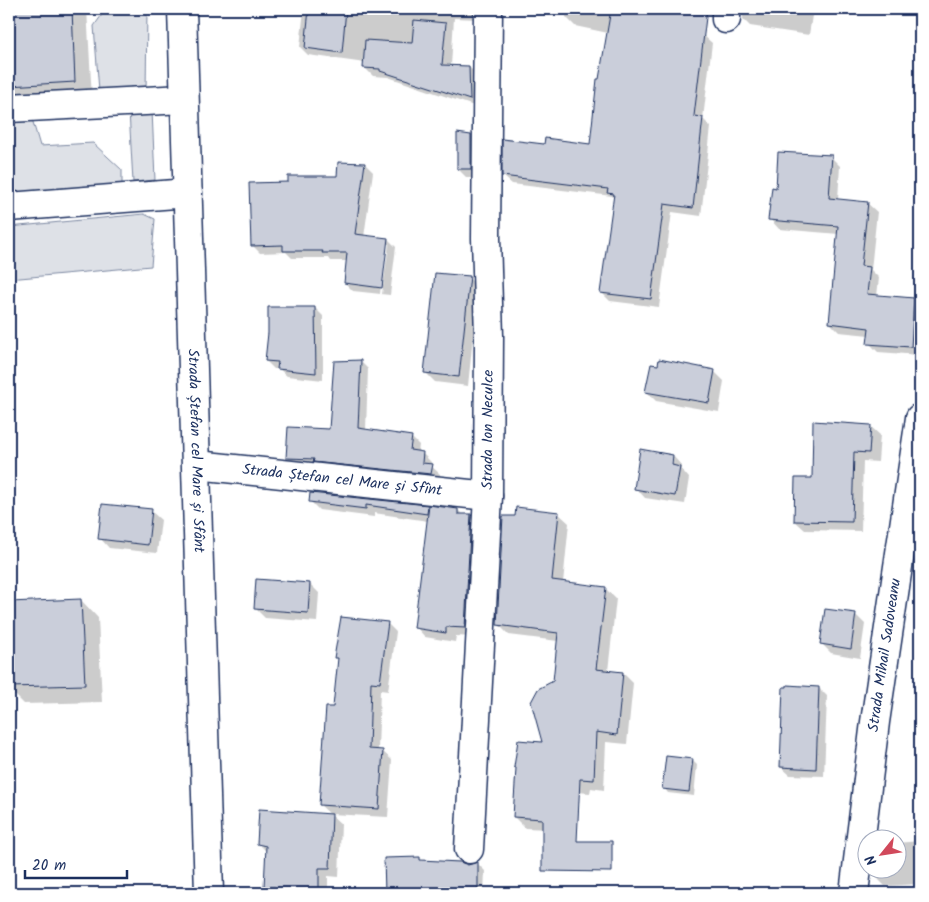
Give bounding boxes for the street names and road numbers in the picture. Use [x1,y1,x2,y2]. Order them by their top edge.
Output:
street label: Strada Ștefan cel Mare și Sfânt [180,348,211,553]
street label: Strada Ion Neculce [476,369,501,489]
street label: Strada Ștefan cel Mare și Sfînt [241,458,443,503]
street label: Strada Mihail Sadoveanu [862,577,908,733]

